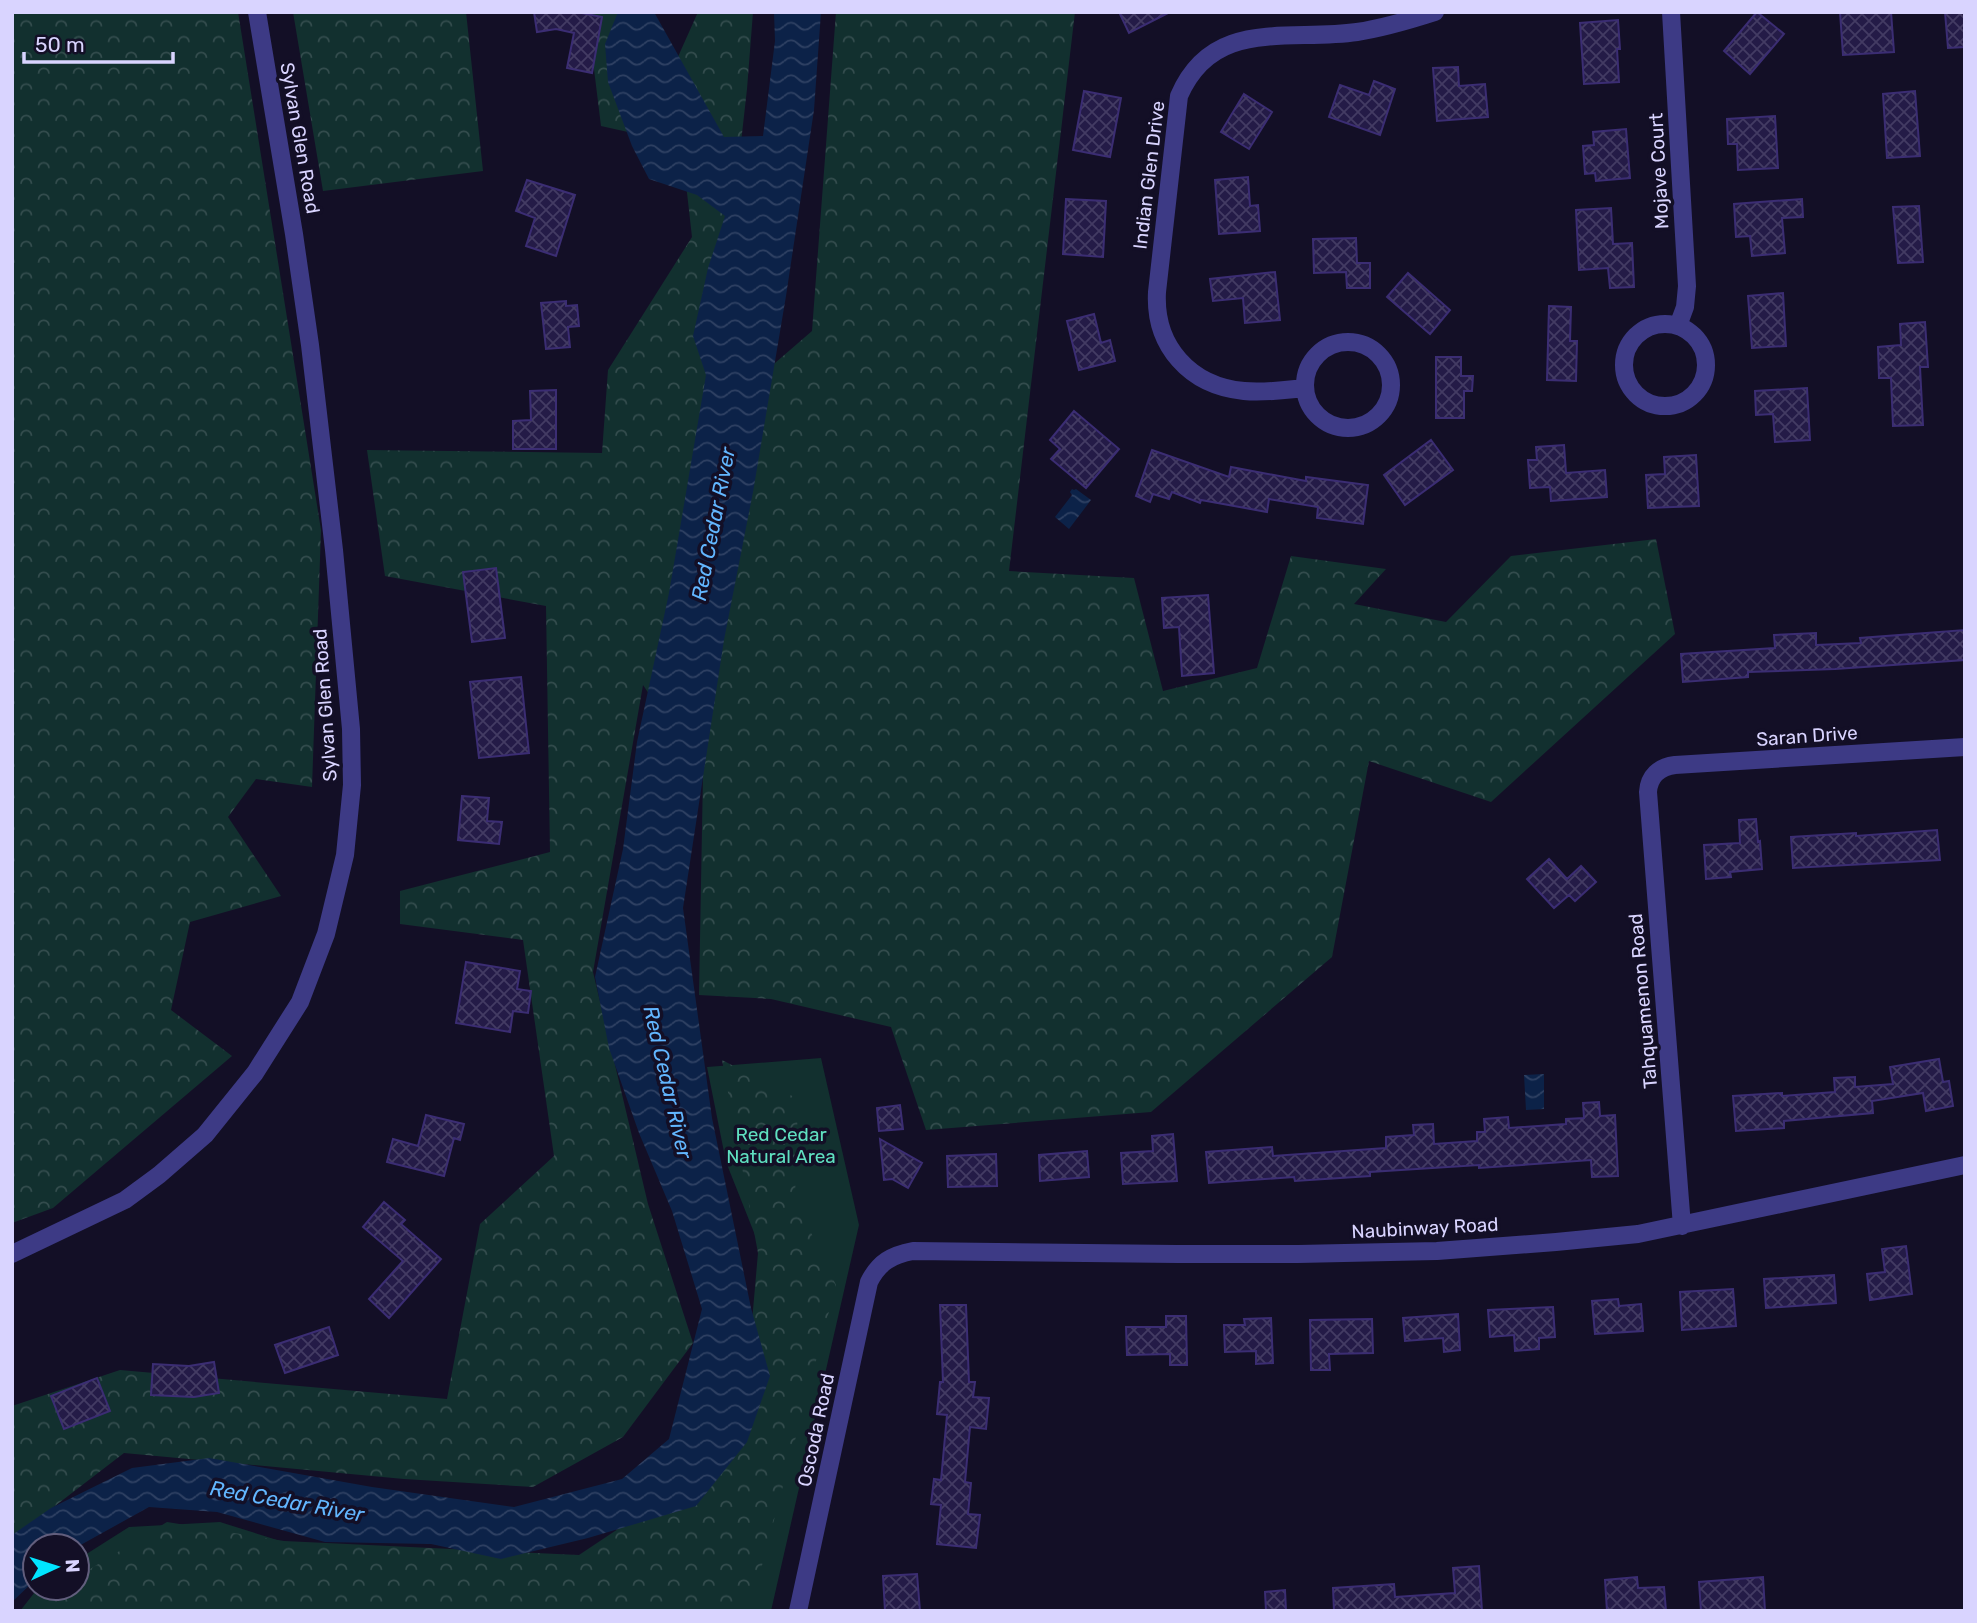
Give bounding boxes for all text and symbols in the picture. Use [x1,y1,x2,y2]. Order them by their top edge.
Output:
scale bar [24,21,173,65]
text: 50 m [35,32,85,57]
street label: Sylvan Glen Road [275,61,325,215]
street label: Indian Glen Drive [1128,99,1170,251]
street label: Mojave Court [1644,112,1674,230]
water label: Red Cedar River [686,444,740,603]
street label: Sylvan Glen Road [308,628,342,782]
street label: Saran Drive [1755,721,1859,751]
street label: Tahquamenon Road [1624,912,1662,1090]
water label: Red Cedar River [638,1003,698,1162]
park label: Red Cedar Natural Area [726,1123,836,1168]
street label: Naubinway Road [1351,1213,1499,1243]
street label: Oscoda Road [793,1371,839,1489]
water label: Red Cedar River [208,1475,367,1527]
north arrow [21,1532,91,1602]
text: N [61,1558,84,1573]

